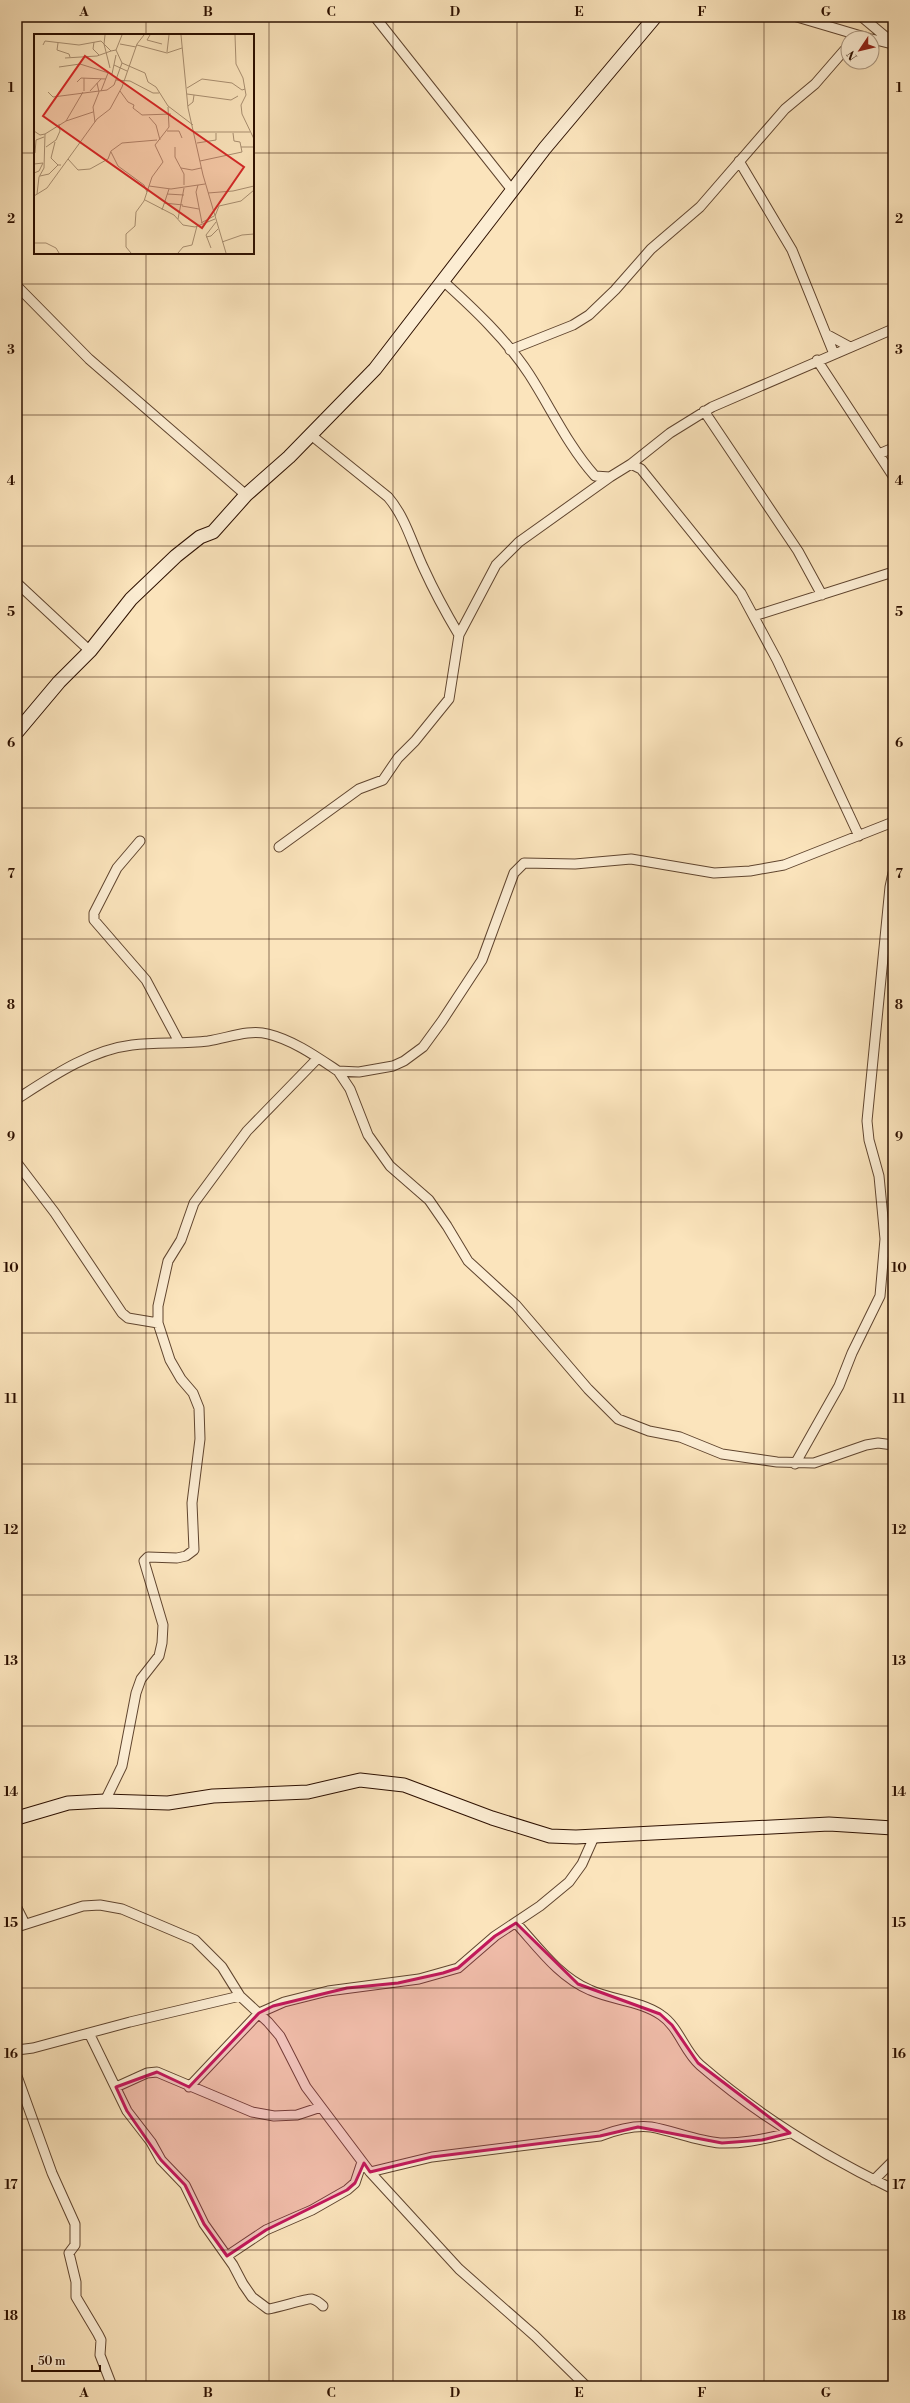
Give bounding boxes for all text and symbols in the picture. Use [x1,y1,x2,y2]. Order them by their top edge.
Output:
text: A [78,4,89,20]
text: B [203,4,213,20]
text: C [326,4,336,20]
text: D [450,4,460,20]
text: E [574,4,584,20]
text: F [697,4,707,20]
text: G [821,4,832,20]
north arrow [840,30,880,70]
inset map [34,34,254,254]
text: N [844,47,861,63]
text: 1 [8,80,15,96]
text: 1 [896,80,903,96]
text: 2 [7,211,15,227]
text: 2 [895,211,903,227]
text: 3 [7,342,15,358]
text: 3 [895,342,903,358]
text: 4 [7,473,16,489]
text: 4 [895,473,904,489]
text: 5 [7,604,15,620]
text: 5 [895,604,903,620]
text: 6 [7,735,15,751]
text: 6 [895,735,903,751]
text: 7 [7,866,15,882]
text: 7 [895,866,903,882]
text: 8 [7,997,15,1013]
text: 8 [895,997,903,1013]
text: 9 [7,1129,15,1145]
text: 9 [895,1129,903,1145]
text: 10 [3,1260,19,1276]
text: 10 [891,1260,907,1276]
text: 11 [5,1391,18,1407]
text: 11 [893,1391,906,1407]
text: 12 [4,1522,18,1538]
text: 12 [892,1522,906,1538]
text: 13 [4,1653,18,1669]
text: 13 [892,1653,906,1669]
text: 14 [4,1784,18,1800]
text: 14 [892,1784,906,1800]
text: 15 [4,1915,18,1931]
text: 15 [892,1915,906,1931]
text: 16 [4,2046,18,2062]
text: 16 [892,2046,906,2062]
text: 17 [4,2177,18,2193]
text: 17 [892,2177,906,2193]
text: 18 [4,2308,18,2324]
text: 18 [892,2308,906,2324]
scale bar [32,2347,100,2373]
text: 50 m [38,2354,66,2369]
text: A [78,2385,89,2401]
text: B [203,2385,213,2401]
text: C [326,2385,336,2401]
text: D [450,2385,460,2401]
text: E [574,2385,584,2401]
text: F [697,2385,707,2401]
text: G [821,2385,832,2401]

